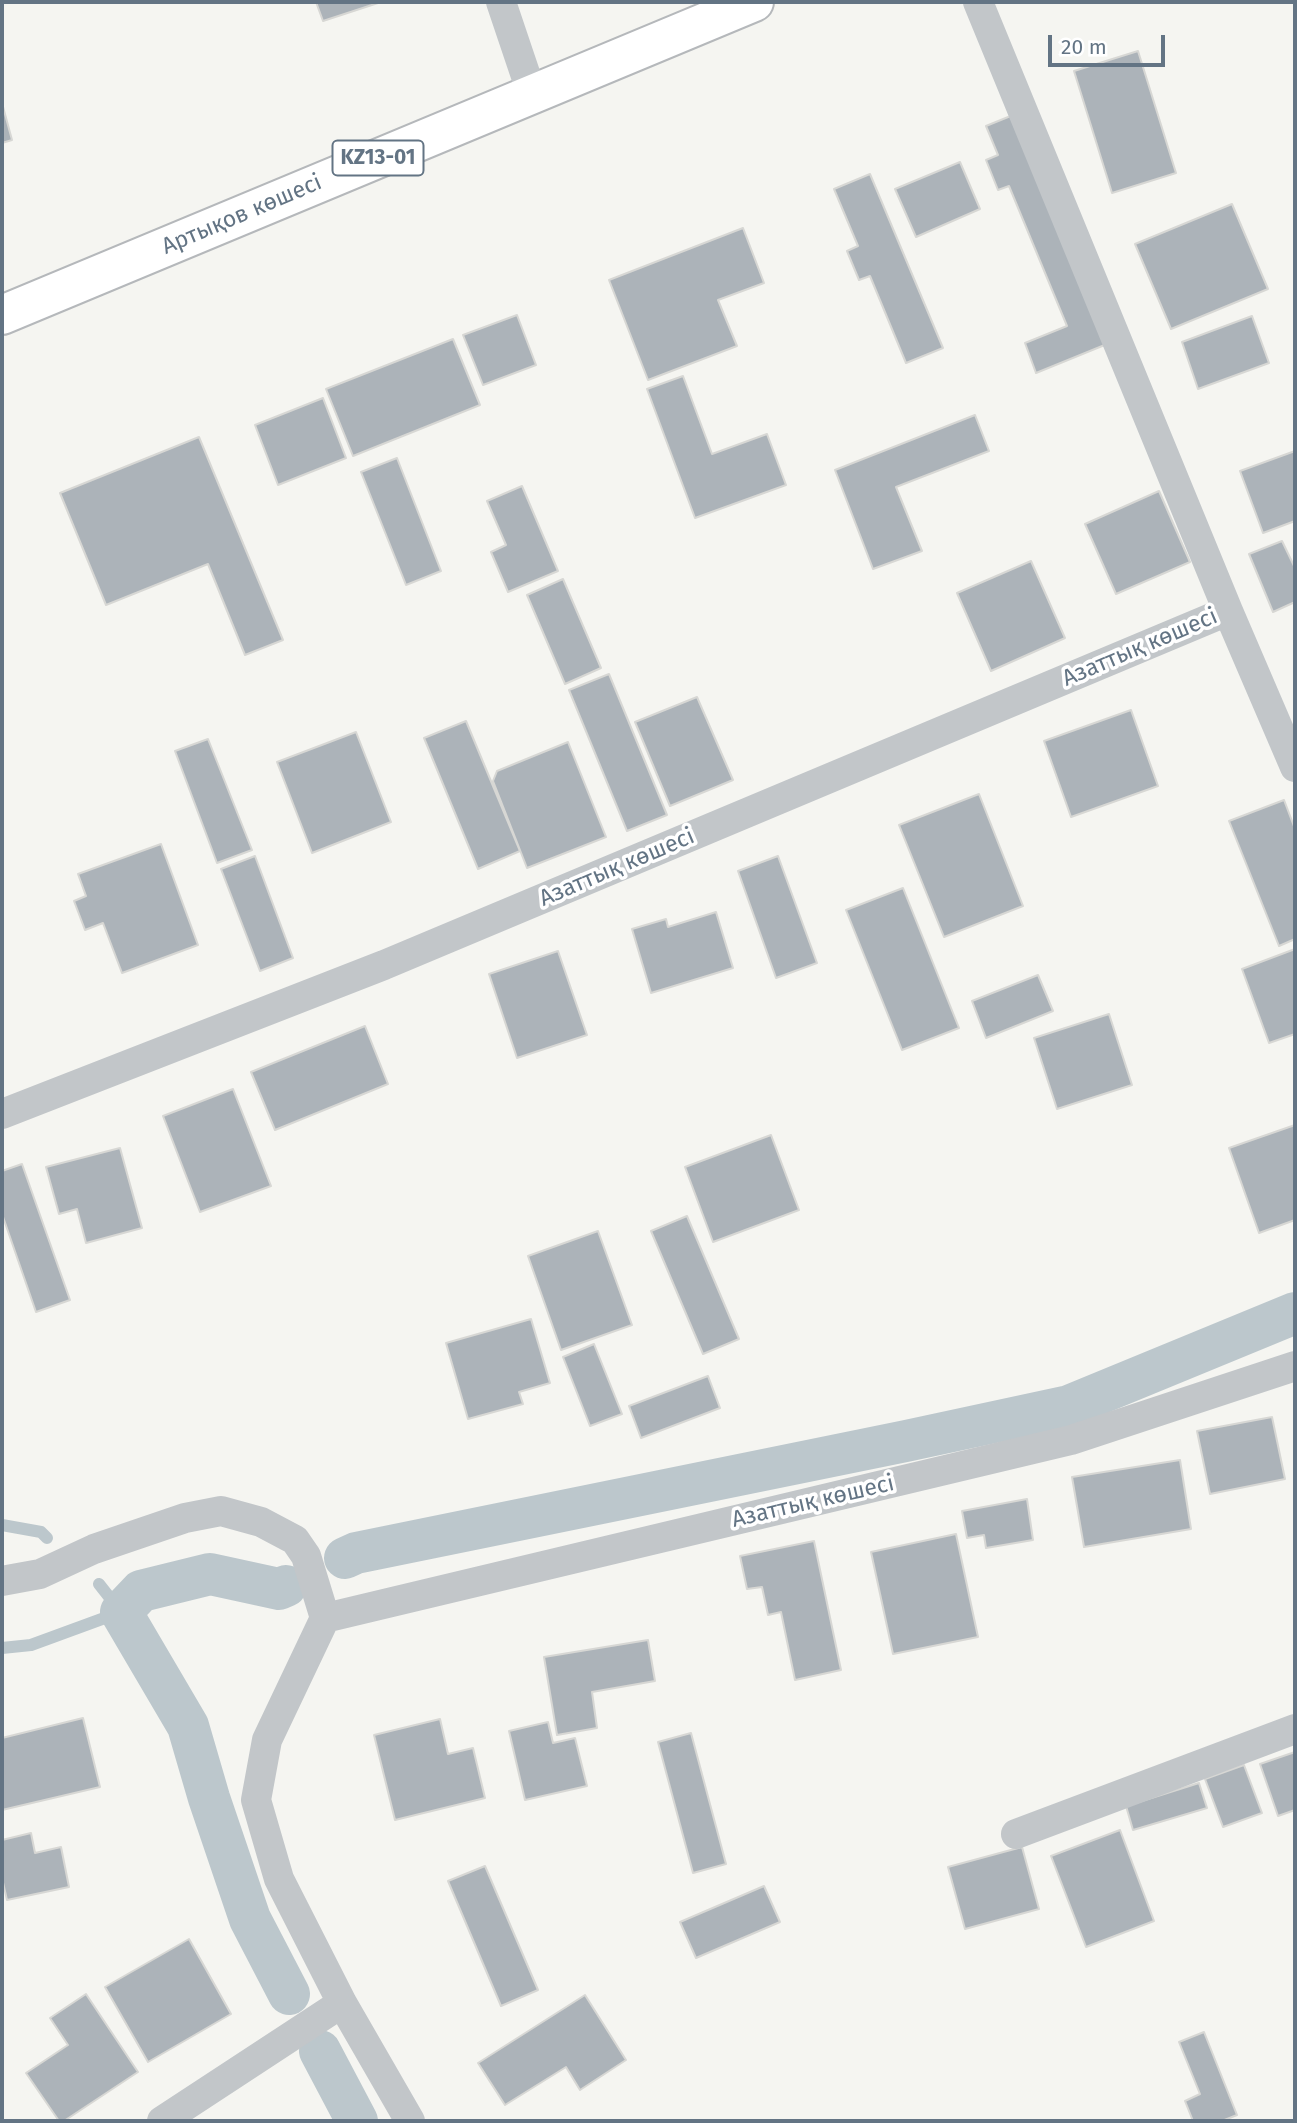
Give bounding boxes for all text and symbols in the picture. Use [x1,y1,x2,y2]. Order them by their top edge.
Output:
scale bar [1052,21,1169,65]
text: 20 m [1061,34,1107,60]
road number: KZ13-01 [332,140,424,176]
street label: Артықов көшесі [158,169,326,261]
street label: Азаттық көшесі [1058,603,1222,693]
street label: Азаттық көшесі [535,823,699,913]
street label: Азаттық көшесі [729,1470,897,1534]

